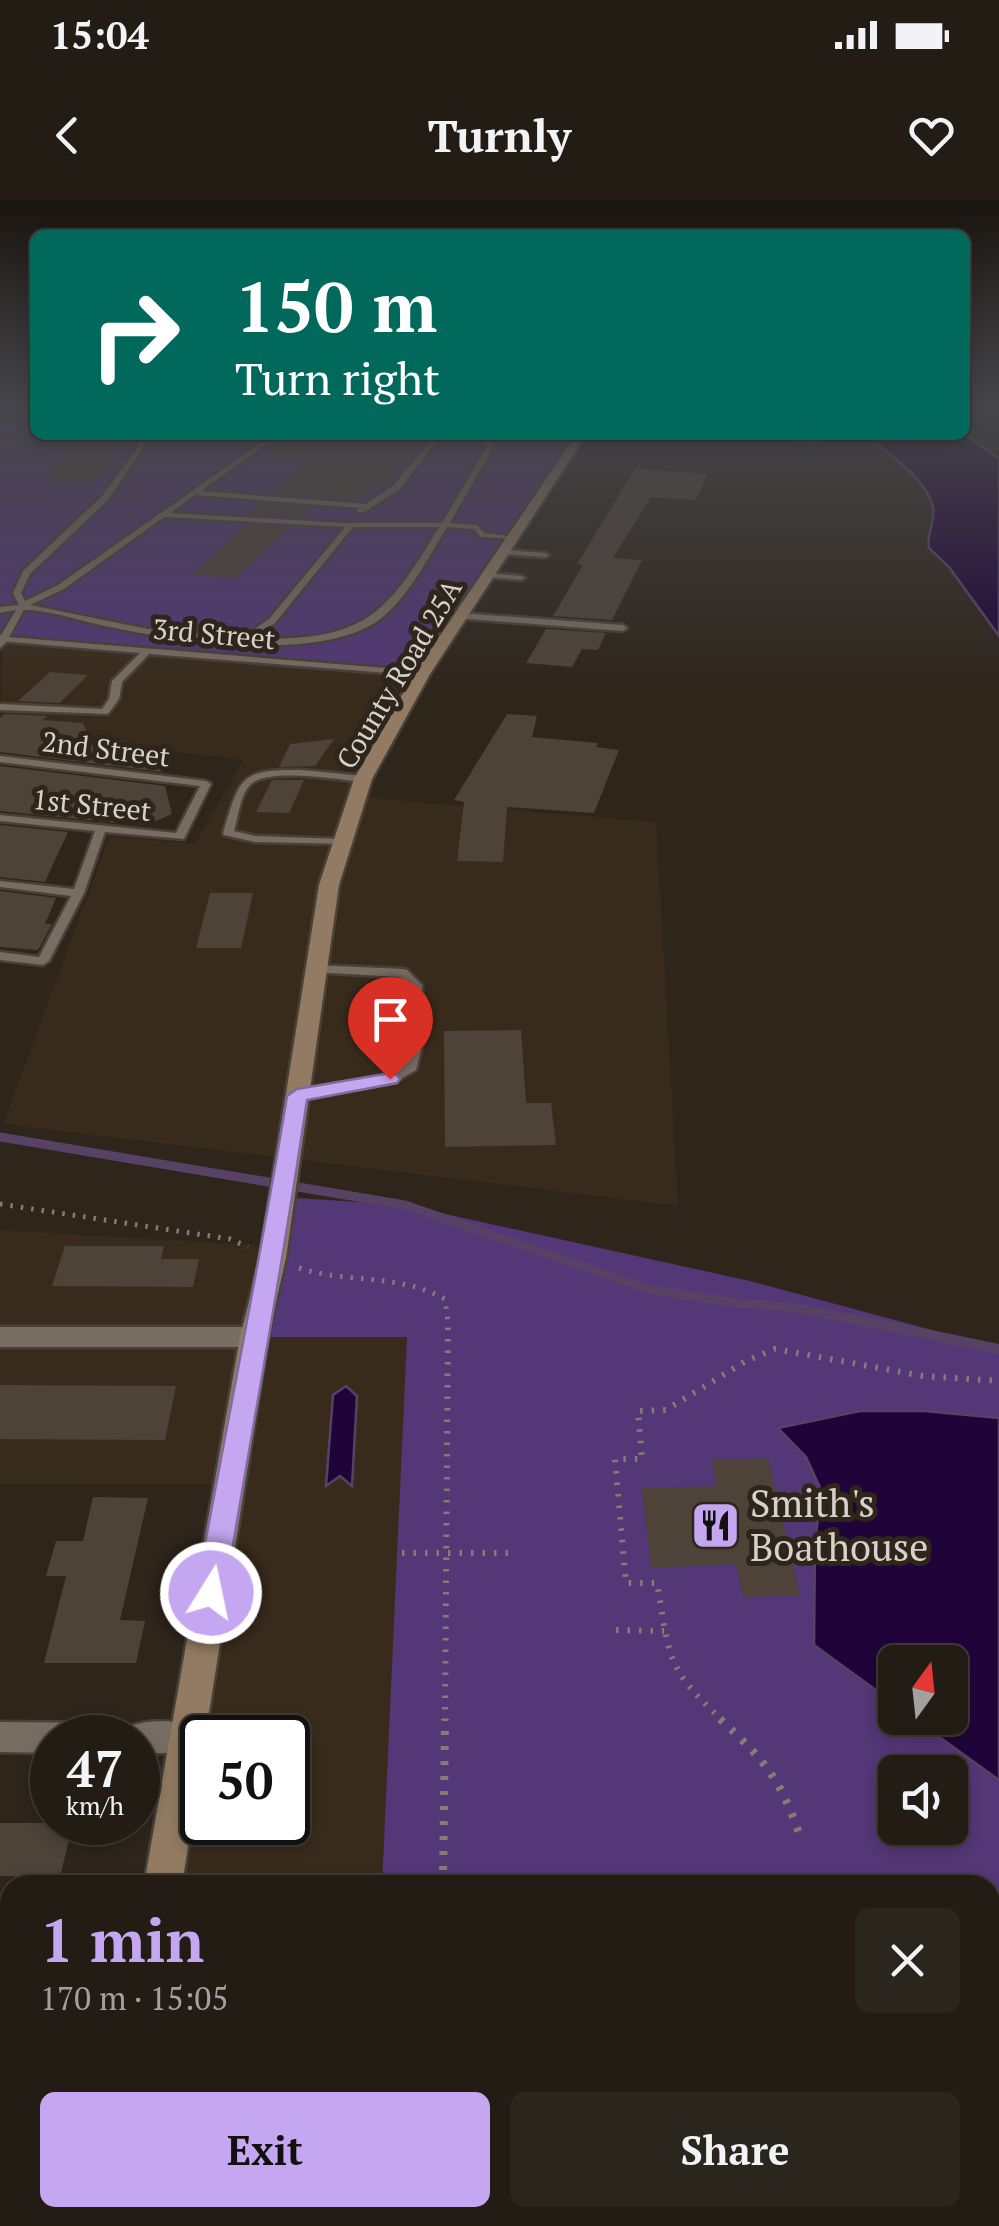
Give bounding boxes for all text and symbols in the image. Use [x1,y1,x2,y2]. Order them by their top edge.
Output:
text: 15:04 [50,10,149,60]
text: Turnly [428,105,571,165]
icon: back [40,108,95,163]
icon: heart [904,108,959,163]
text: 150 m [235,259,437,352]
icon: right [70,270,200,400]
text: Turn right [235,348,440,408]
street label: County Road 25A [327,571,470,775]
street label: 3rd Street [151,610,277,657]
street label: 2nd Street [40,722,173,775]
street label: 1st Street [31,780,154,829]
pin [348,977,433,1080]
icon: arrive [363,992,418,1047]
place label: Smith's Boathouse [750,1478,928,1572]
restaurant icon: Smith's Boathouse [689,1500,741,1552]
position arrow [159,1541,263,1645]
north arrow [878,1645,968,1735]
map controls [878,1645,968,1845]
speed limit sign: 50 [180,1715,310,1845]
text: 47 [67,1735,123,1801]
button: sound [878,1755,968,1845]
text: km/h [66,1789,124,1822]
text: 1 min [40,1900,204,1979]
button: close [855,1908,960,2013]
text: 170 m · 15:05 [40,1977,228,2019]
button: Exit [40,2092,490,2207]
button: Share [510,2092,960,2207]

